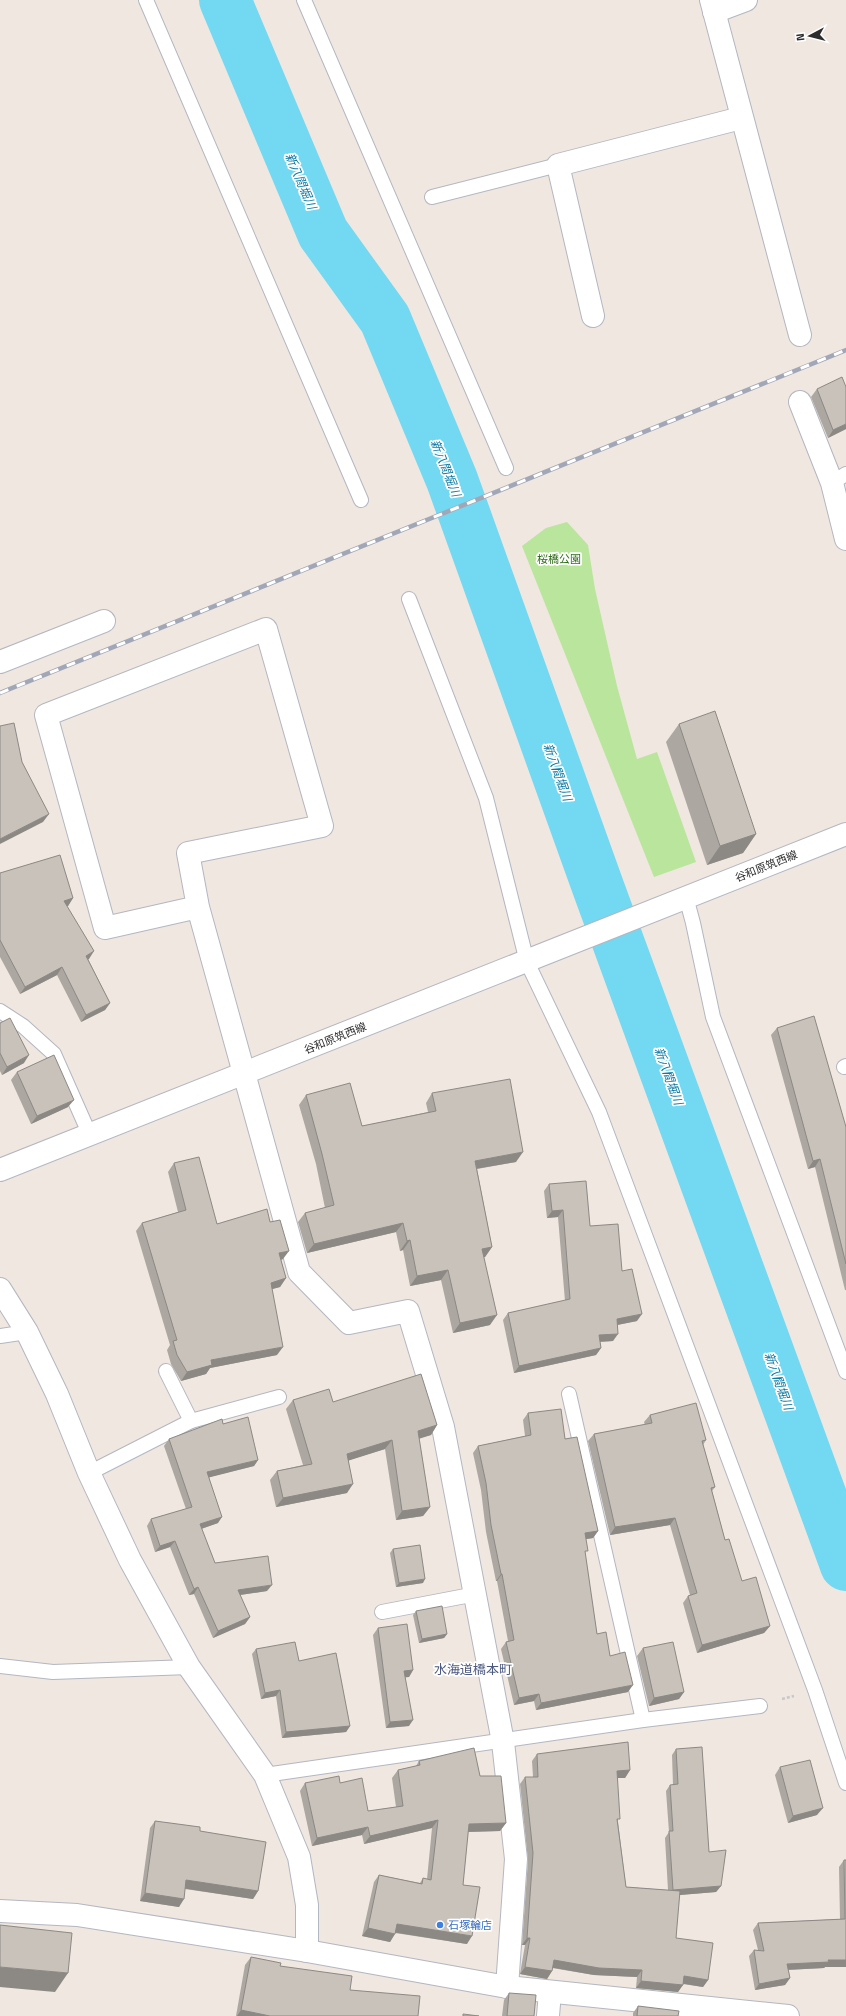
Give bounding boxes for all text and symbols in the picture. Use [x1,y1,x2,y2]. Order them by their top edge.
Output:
north arrow [790,16,830,56]
text: N [792,32,808,42]
water label: 新八間堀川 [281,150,322,214]
water label: 新八間堀川 [426,437,467,501]
park label: 桜橋公園 [537,551,581,567]
water label: 新八間堀川 [539,741,578,805]
street label: 谷和原筑西線 [732,846,800,886]
street label: 谷和原筑西線 [301,1018,369,1058]
water label: 新八間堀川 [650,1045,689,1109]
water label: 新八間堀川 [760,1350,799,1414]
district label: 水海道橋本町 [434,1659,512,1679]
place label: 石塚輪店 [448,1917,492,1933]
marker: 石塚輪店 [435,1920,445,1930]

